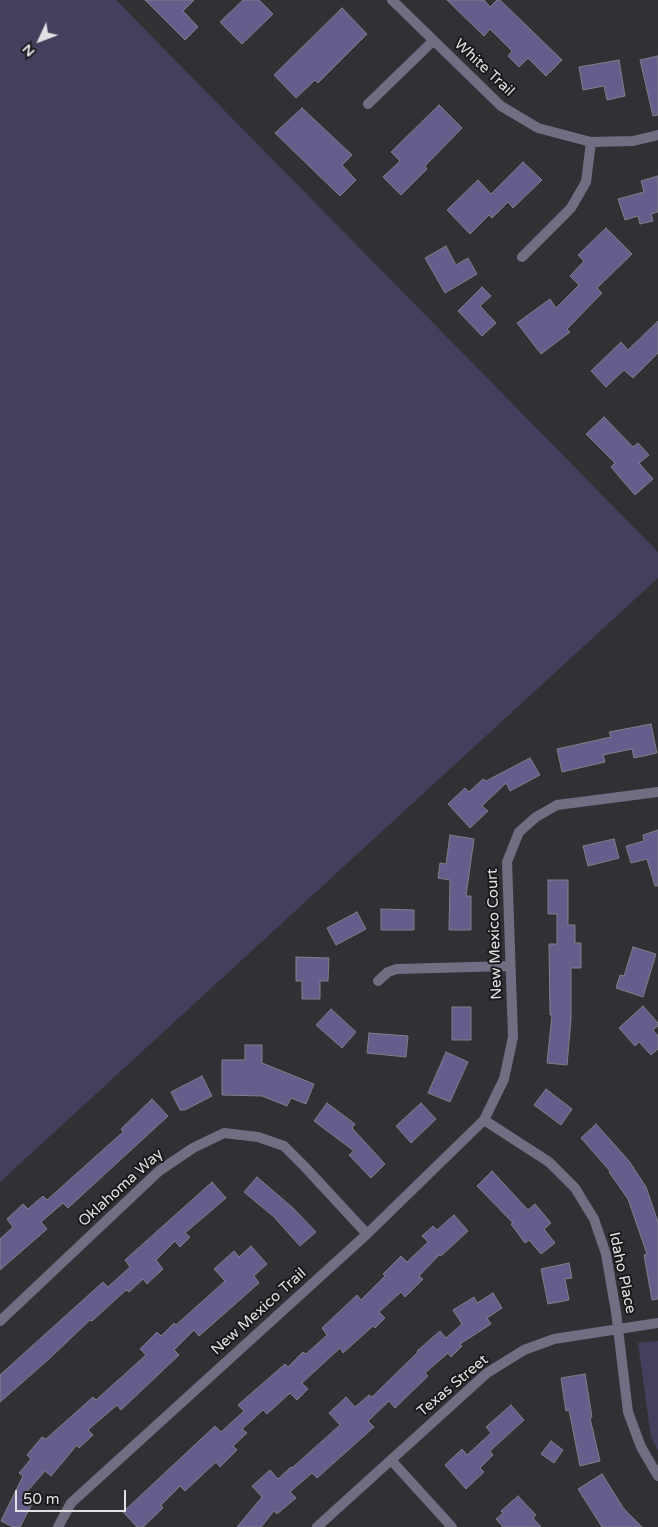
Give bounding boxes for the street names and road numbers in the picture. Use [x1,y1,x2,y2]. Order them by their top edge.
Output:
street label: White Trail [450,36,518,100]
street label: New Mexico Court [484,868,506,1000]
street label: Oklahoma Way [75,1145,167,1231]
street label: Idaho Place [605,1231,639,1315]
street label: New Mexico Trail [208,1265,310,1359]
street label: Texas Street [414,1351,492,1421]

